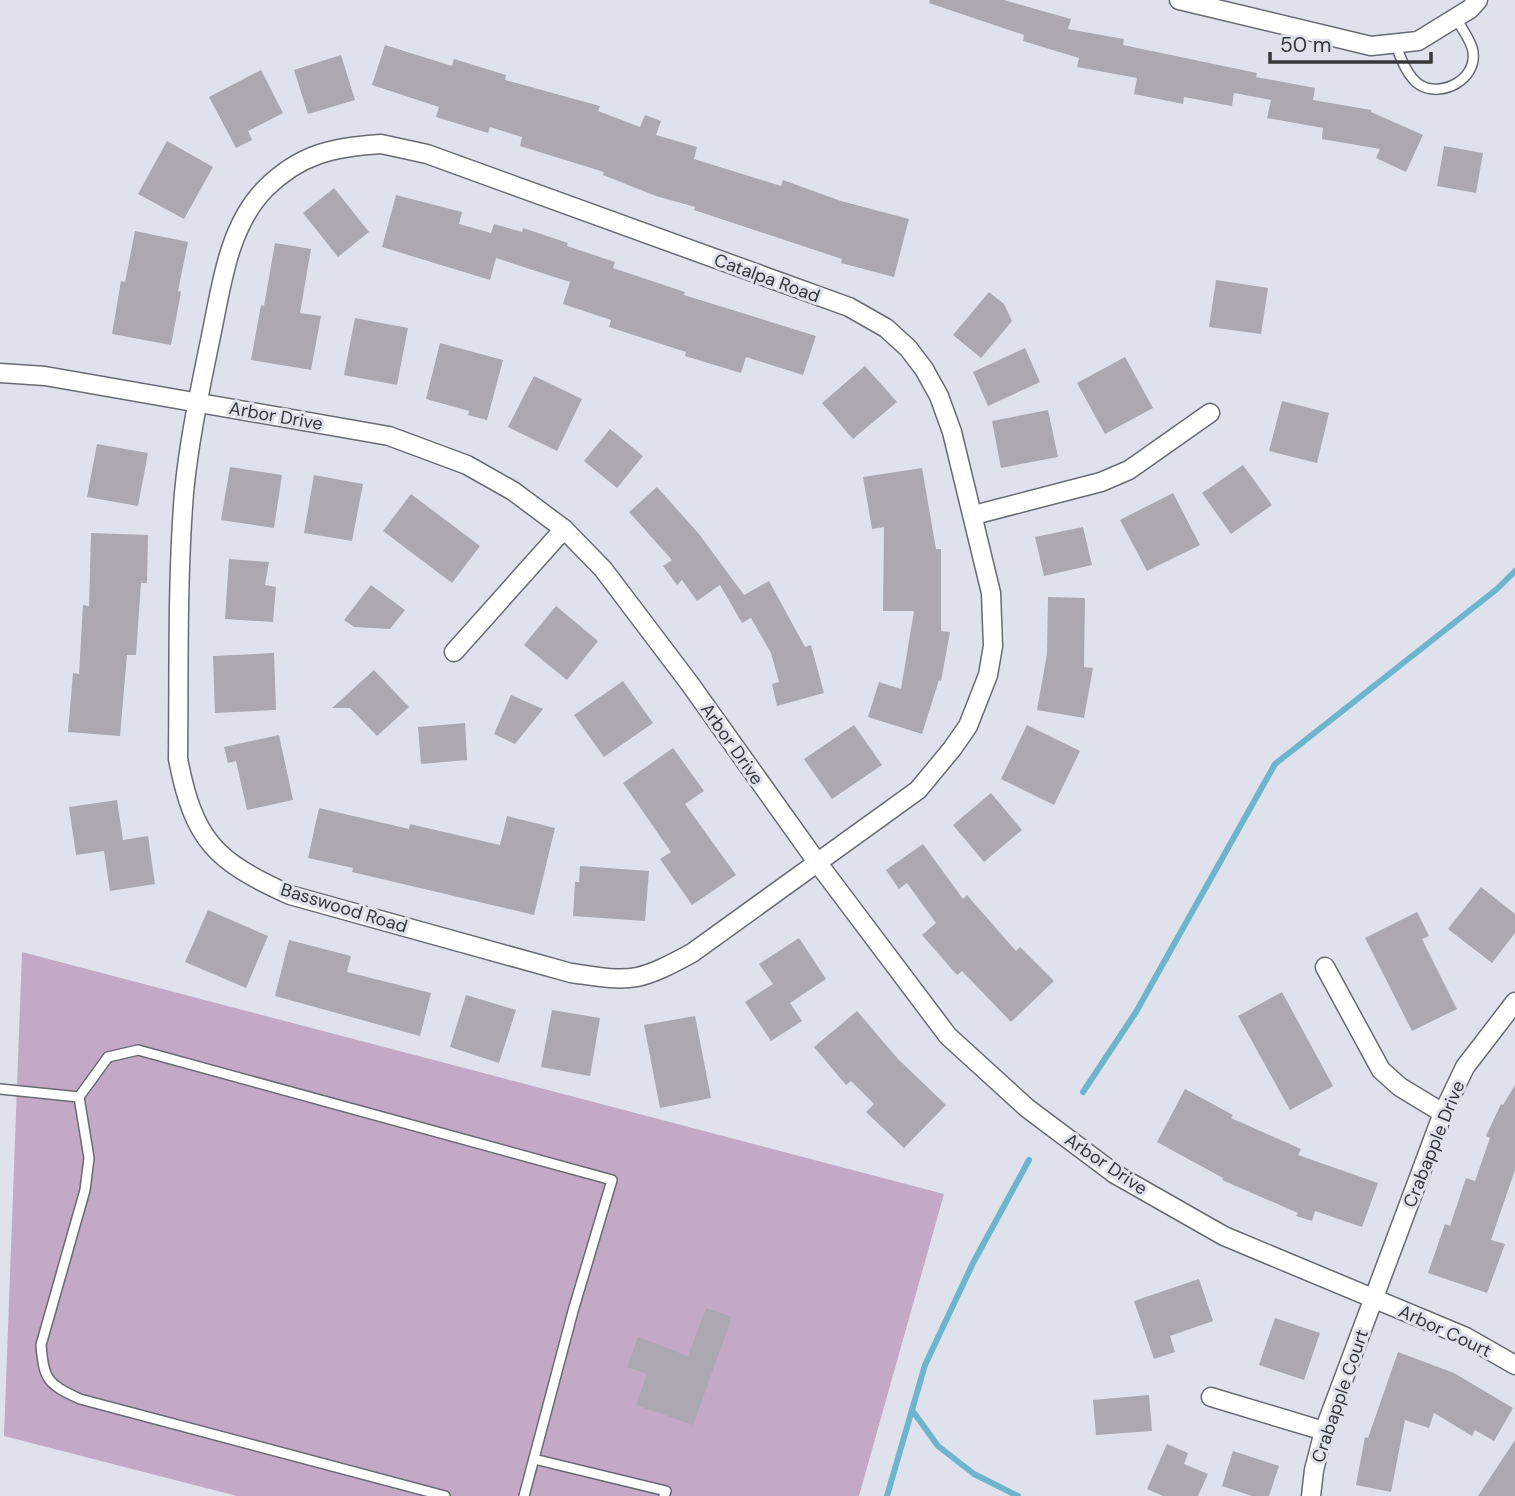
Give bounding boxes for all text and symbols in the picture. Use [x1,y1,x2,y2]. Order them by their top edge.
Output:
scale bar [1270,21,1431,65]
text: 50 m [1280,31,1331,59]
street label: Catalpa Road [711,248,823,308]
street label: Arbor Drive [227,396,325,436]
street label: Arbor Drive [695,698,769,790]
street label: Basswood Road [278,877,410,939]
street label: Crabapple Drive [1398,1077,1470,1211]
street label: Arbor Drive [1060,1128,1152,1200]
street label: Arbor Court [1395,1299,1495,1363]
street label: Crabapple Court [1306,1326,1374,1466]

